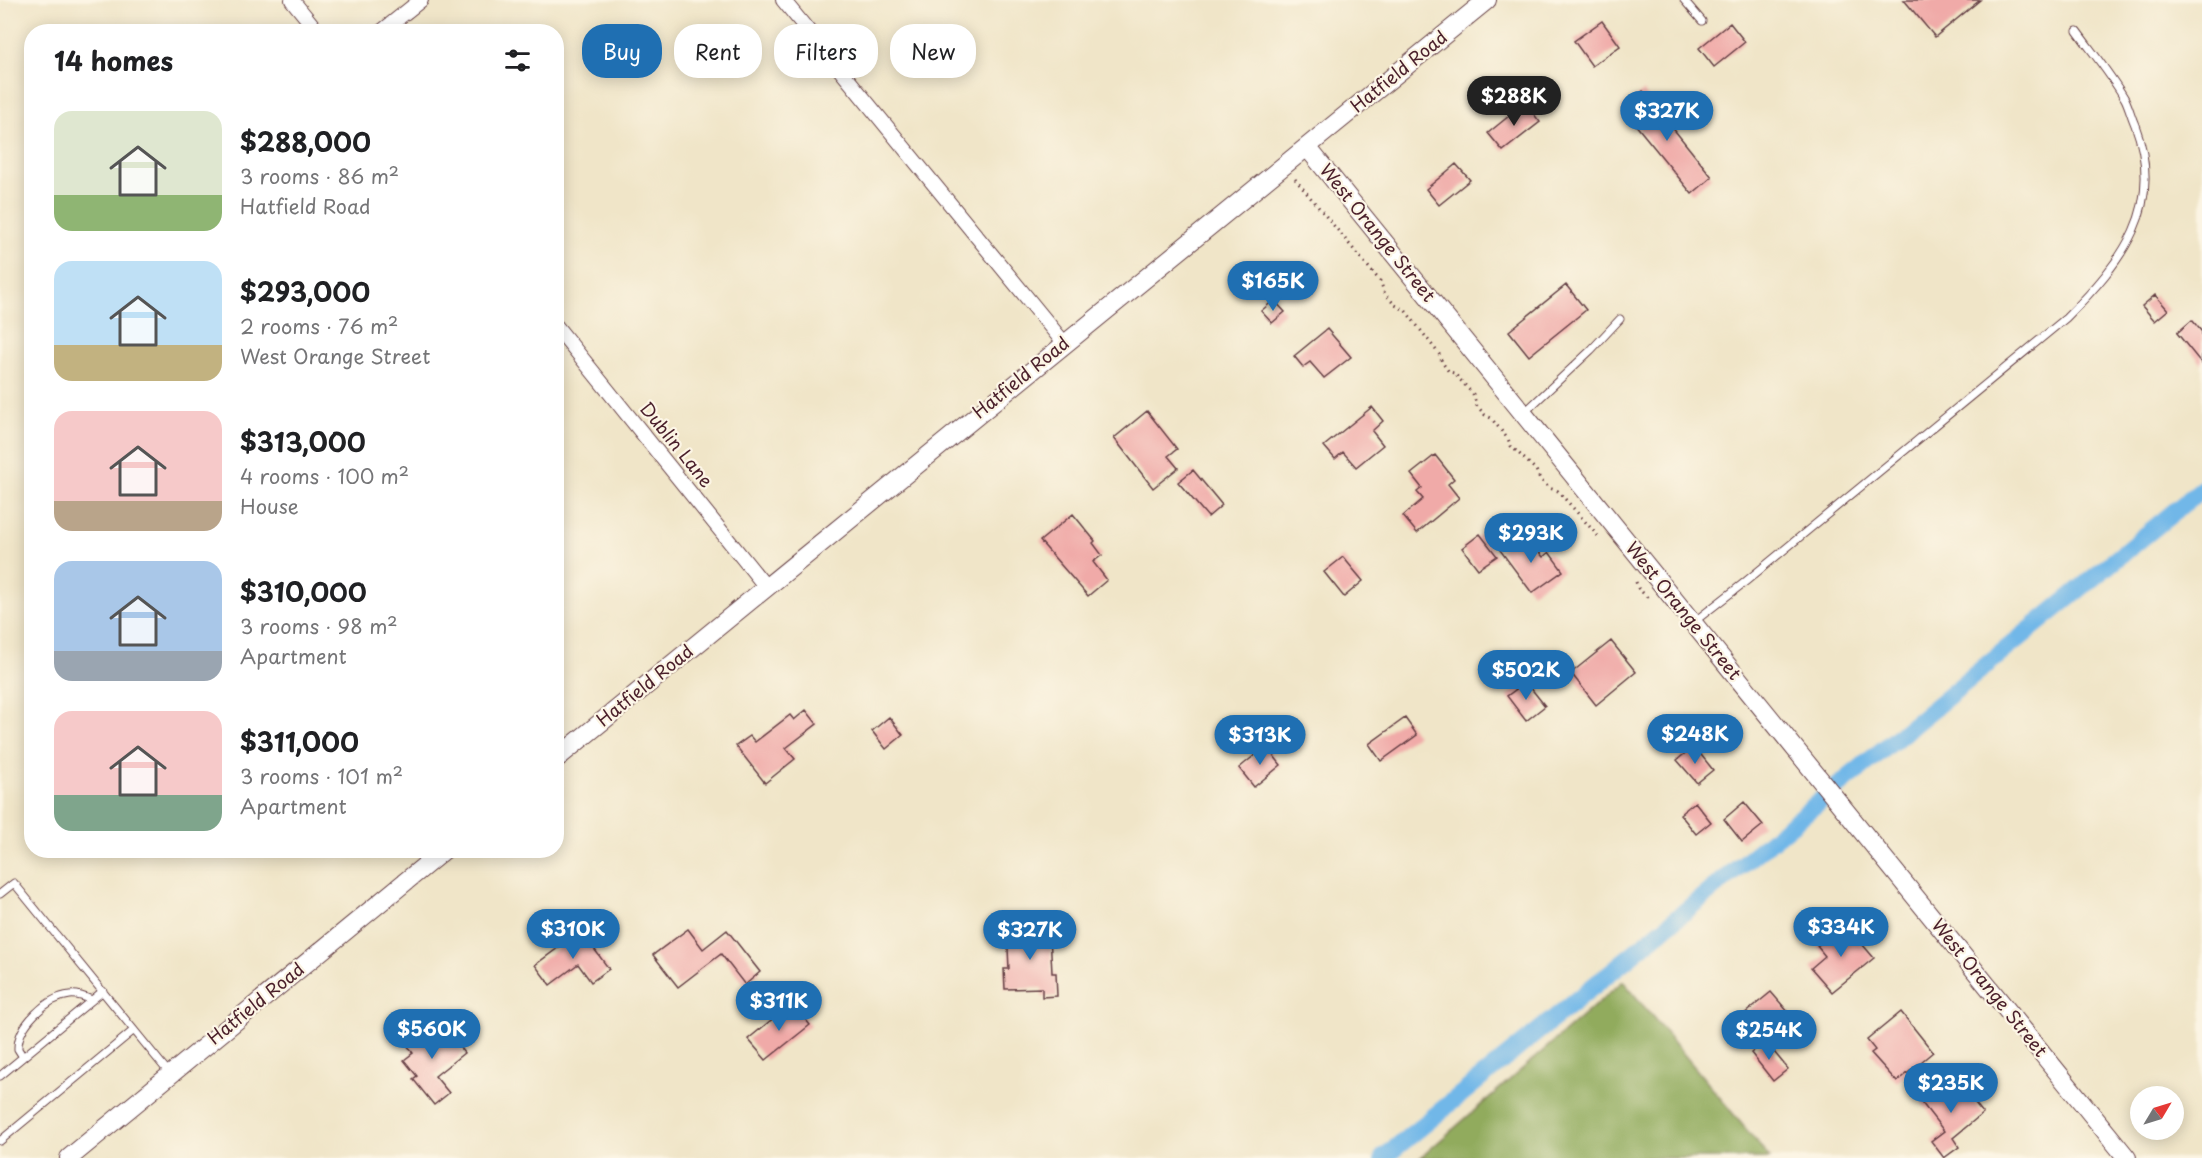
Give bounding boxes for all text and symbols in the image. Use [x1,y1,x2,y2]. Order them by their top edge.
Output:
street label: Hatfield Road [1344,23,1452,118]
chip: Buy [582,24,662,78]
chip: Rent [674,24,762,78]
chip: Filters [774,24,878,78]
chip: New [890,24,976,78]
text: 14 homes [54,41,173,80]
icon: filters [501,44,534,77]
pin: $288K [1472,76,1556,127]
text: $288K [1481,80,1547,110]
pin: $327K [1625,91,1709,142]
text: $327K [1634,95,1700,125]
text: $288,000 [240,122,371,161]
icon: home [102,135,174,207]
street label: West Orange Street [1314,157,1443,307]
text: 3 rooms · 86 m² [240,161,399,191]
text: Hatfield Road [240,191,370,221]
pin: $165K [1231,261,1315,312]
text: $165K [1241,265,1305,295]
text: $293,000 [240,272,370,311]
icon: home [102,285,174,357]
text: 2 rooms · 76 m² [240,311,398,341]
street label: Hatfield Road [966,329,1074,424]
text: West Orange Street [240,341,430,371]
street label: Dublin Lane [634,395,720,493]
text: $313,000 [240,422,366,461]
icon: home [102,435,174,507]
text: 4 rooms · 100 m² [240,461,409,491]
text: House [240,491,299,521]
pin: $293K [1489,513,1573,564]
text: $293K [1498,517,1564,547]
street label: West Orange Street [1620,535,1749,685]
text: $310,000 [240,572,367,611]
icon: home [102,585,174,657]
text: 3 rooms · 98 m² [240,611,398,641]
street label: Hatfield Road [590,637,698,732]
text: Apartment [240,641,347,671]
pin: $502K [1484,650,1568,701]
text: $502K [1492,654,1560,684]
pin: $248K [1653,714,1737,765]
pin: $313K [1218,715,1302,766]
text: $248K [1661,718,1729,748]
text: $313K [1229,719,1291,749]
text: $311,000 [240,722,359,761]
icon: home [102,735,174,807]
text: 3 rooms · 101 m² [240,761,403,791]
text: Apartment [240,791,347,821]
pin: $334K [1799,907,1883,958]
pin: $310K [531,909,615,960]
pin: $327K [988,910,1072,961]
text: $334K [1807,911,1875,941]
street label: West Orange Street [1926,912,2055,1062]
text: $310K [541,913,605,943]
text: $327K [997,914,1063,944]
street label: Hatfield Road [201,955,309,1050]
pin: $311K [737,981,821,1032]
text: $311K [750,985,808,1015]
pin: $560K [390,1009,474,1060]
pin: $254K [1727,1010,1811,1061]
text: $560K [397,1013,467,1043]
text: $254K [1736,1014,1802,1044]
pin: $235K [1909,1063,1993,1114]
text: $235K [1918,1067,1984,1097]
north arrow [2130,1086,2184,1140]
map controls [2130,1086,2184,1140]

